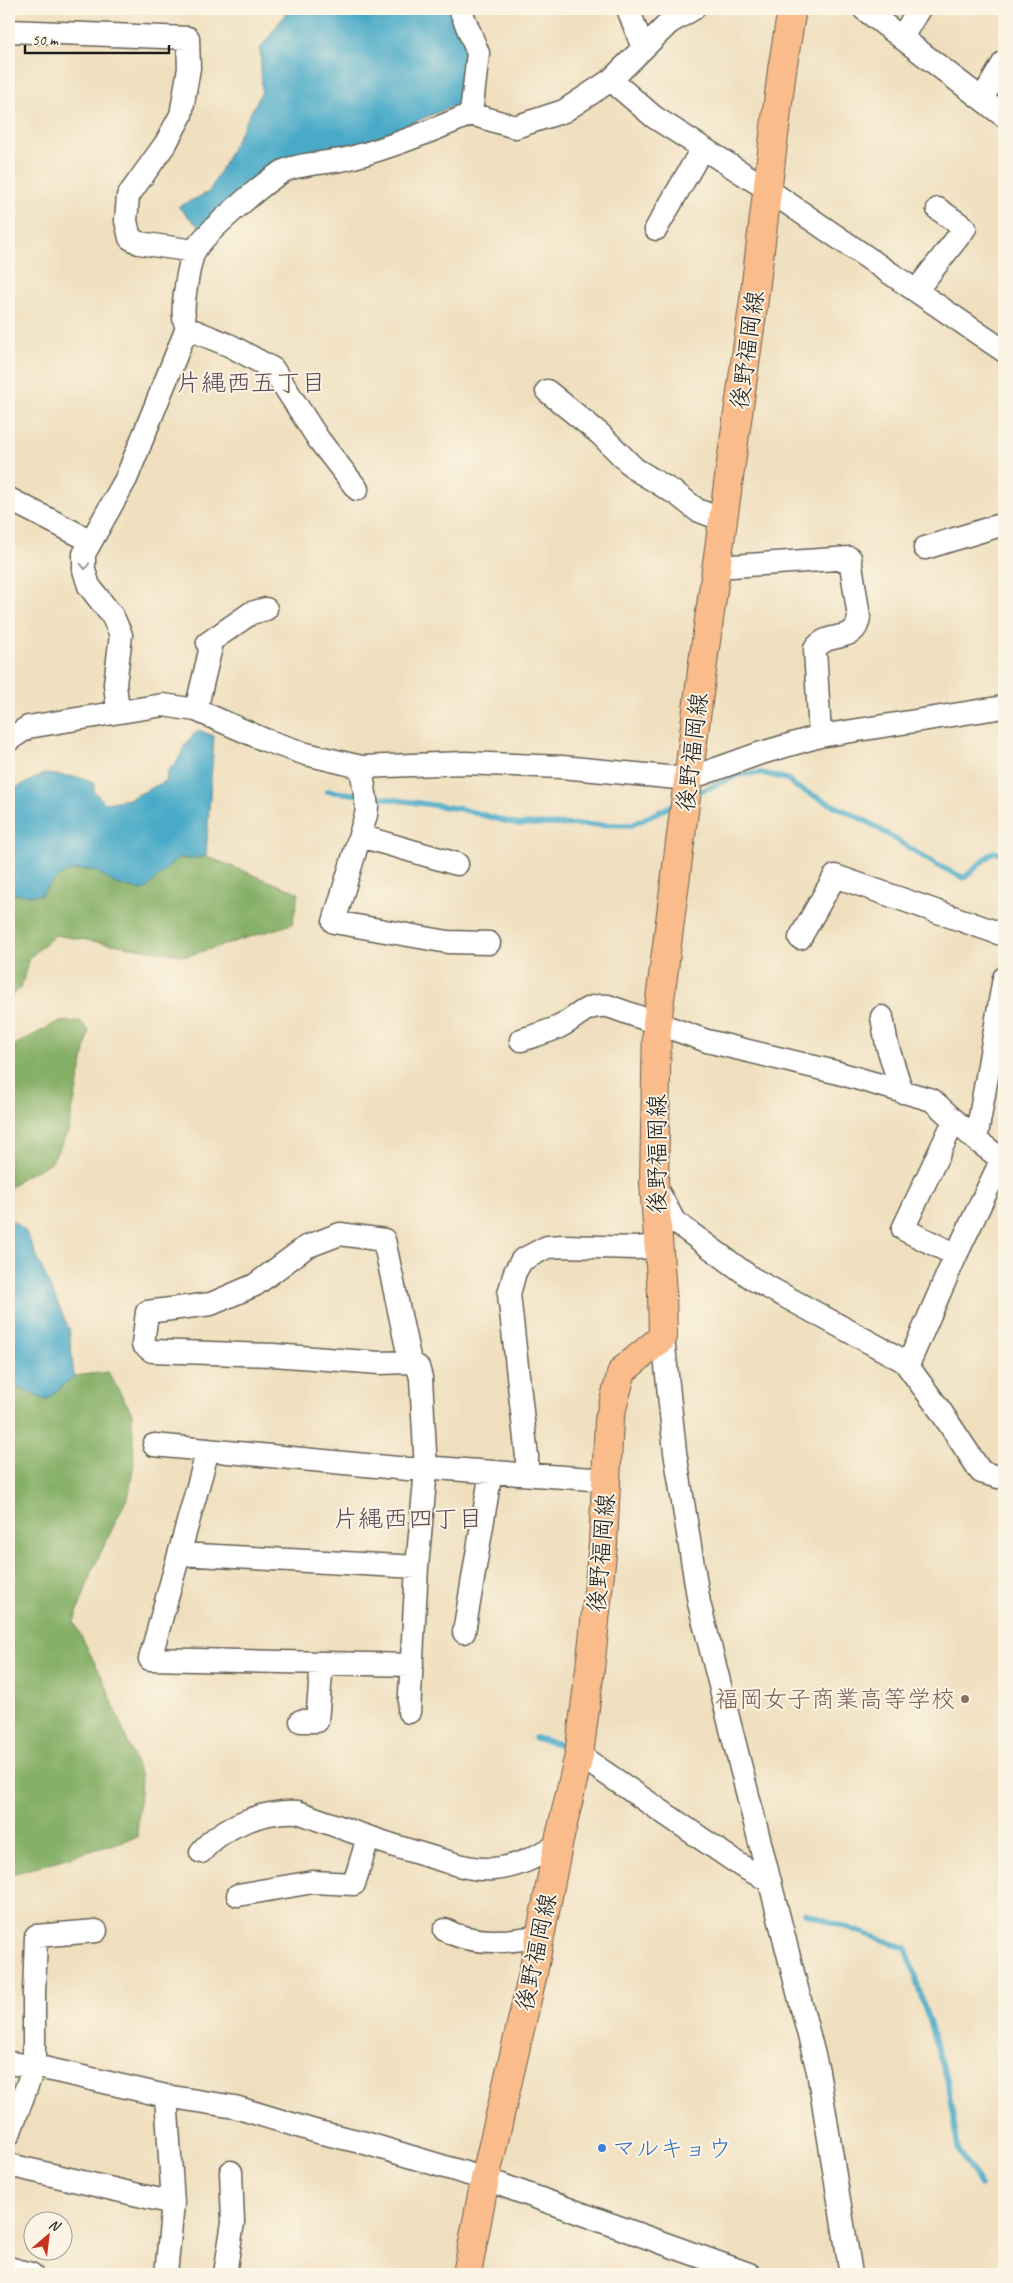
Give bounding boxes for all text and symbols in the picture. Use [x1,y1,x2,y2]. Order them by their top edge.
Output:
scale bar [25,22,169,54]
text: 50 m [32,31,59,50]
street label: 後野福岡線 [724,288,770,412]
district label: 片縄西五丁目 [176,367,326,399]
one-way arrow [79,562,90,570]
street label: 後野福岡線 [670,691,714,813]
street label: 後野福岡線 [642,1094,672,1214]
street label: 後野福岡線 [581,1492,621,1614]
district label: 片縄西四丁目 [333,1503,483,1535]
place label: 福岡女子商業高等学校 [715,1684,955,1714]
marker: 福岡女子商業高等学校 [959,1693,971,1705]
street label: 後野福岡線 [509,1890,563,2014]
place label: マルキョウ [612,2133,732,2163]
marker: マルキョウ [596,2142,608,2154]
north arrow [22,2210,72,2260]
text: N [46,2215,64,2236]

